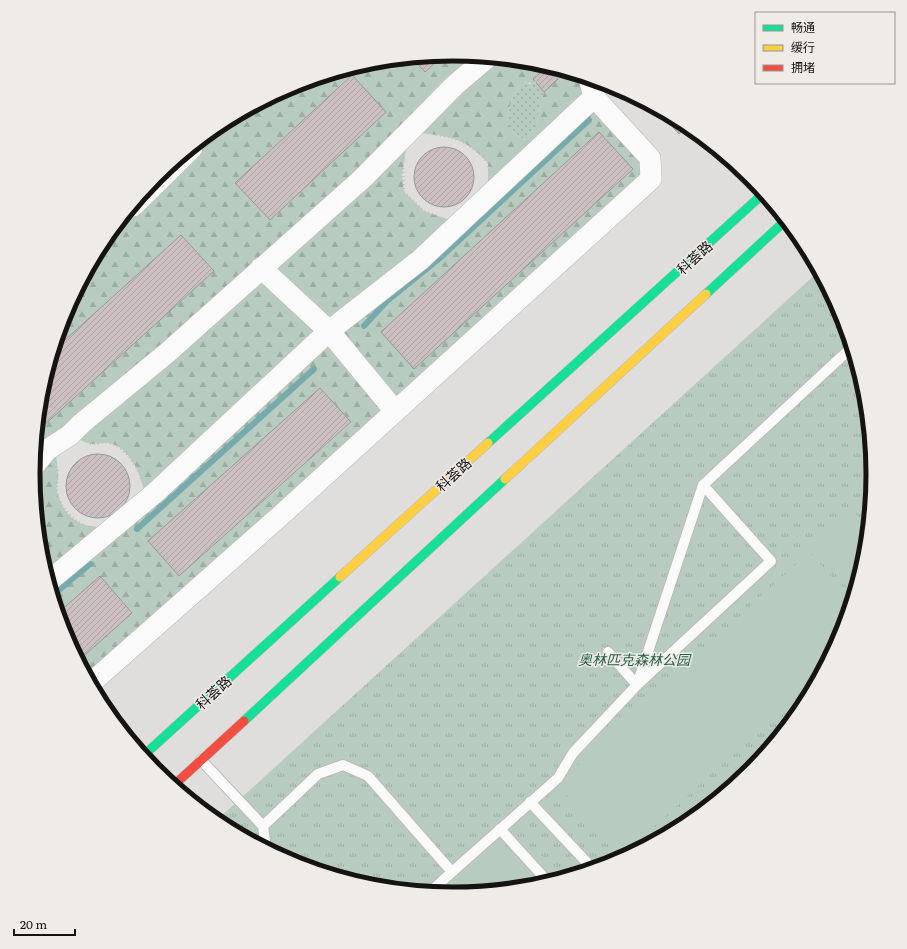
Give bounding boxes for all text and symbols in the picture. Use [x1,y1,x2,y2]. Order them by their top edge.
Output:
legend [755,12,895,84]
text: 畅通 [791,18,815,36]
text: 缓行 [791,38,815,56]
text: 拥堵 [791,58,815,76]
street label: 科荟路 [672,236,716,278]
street label: 科荟路 [431,453,475,495]
park label: 奥林匹克森林公园 [578,649,692,669]
street label: 科荟路 [191,671,235,713]
scale bar [14,911,75,937]
text: 20 m [20,915,47,933]

